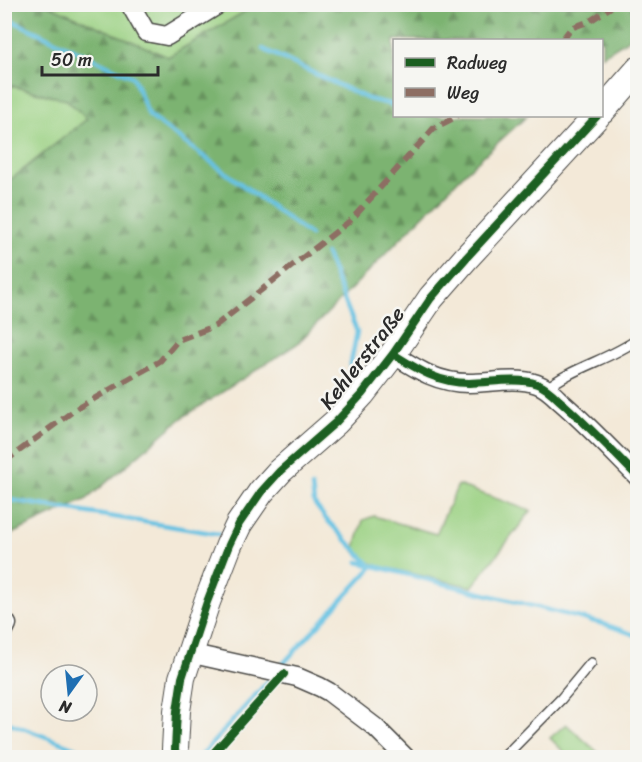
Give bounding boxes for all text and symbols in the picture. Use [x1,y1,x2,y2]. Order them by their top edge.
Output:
scale bar [42,39,158,77]
legend [393,39,603,117]
text: 50 m [51,44,92,76]
text: Radweg [447,47,507,79]
text: Weg [447,77,479,109]
street label: Kehlerstraße [309,298,415,418]
north arrow [39,663,99,723]
text: N [55,691,75,723]

